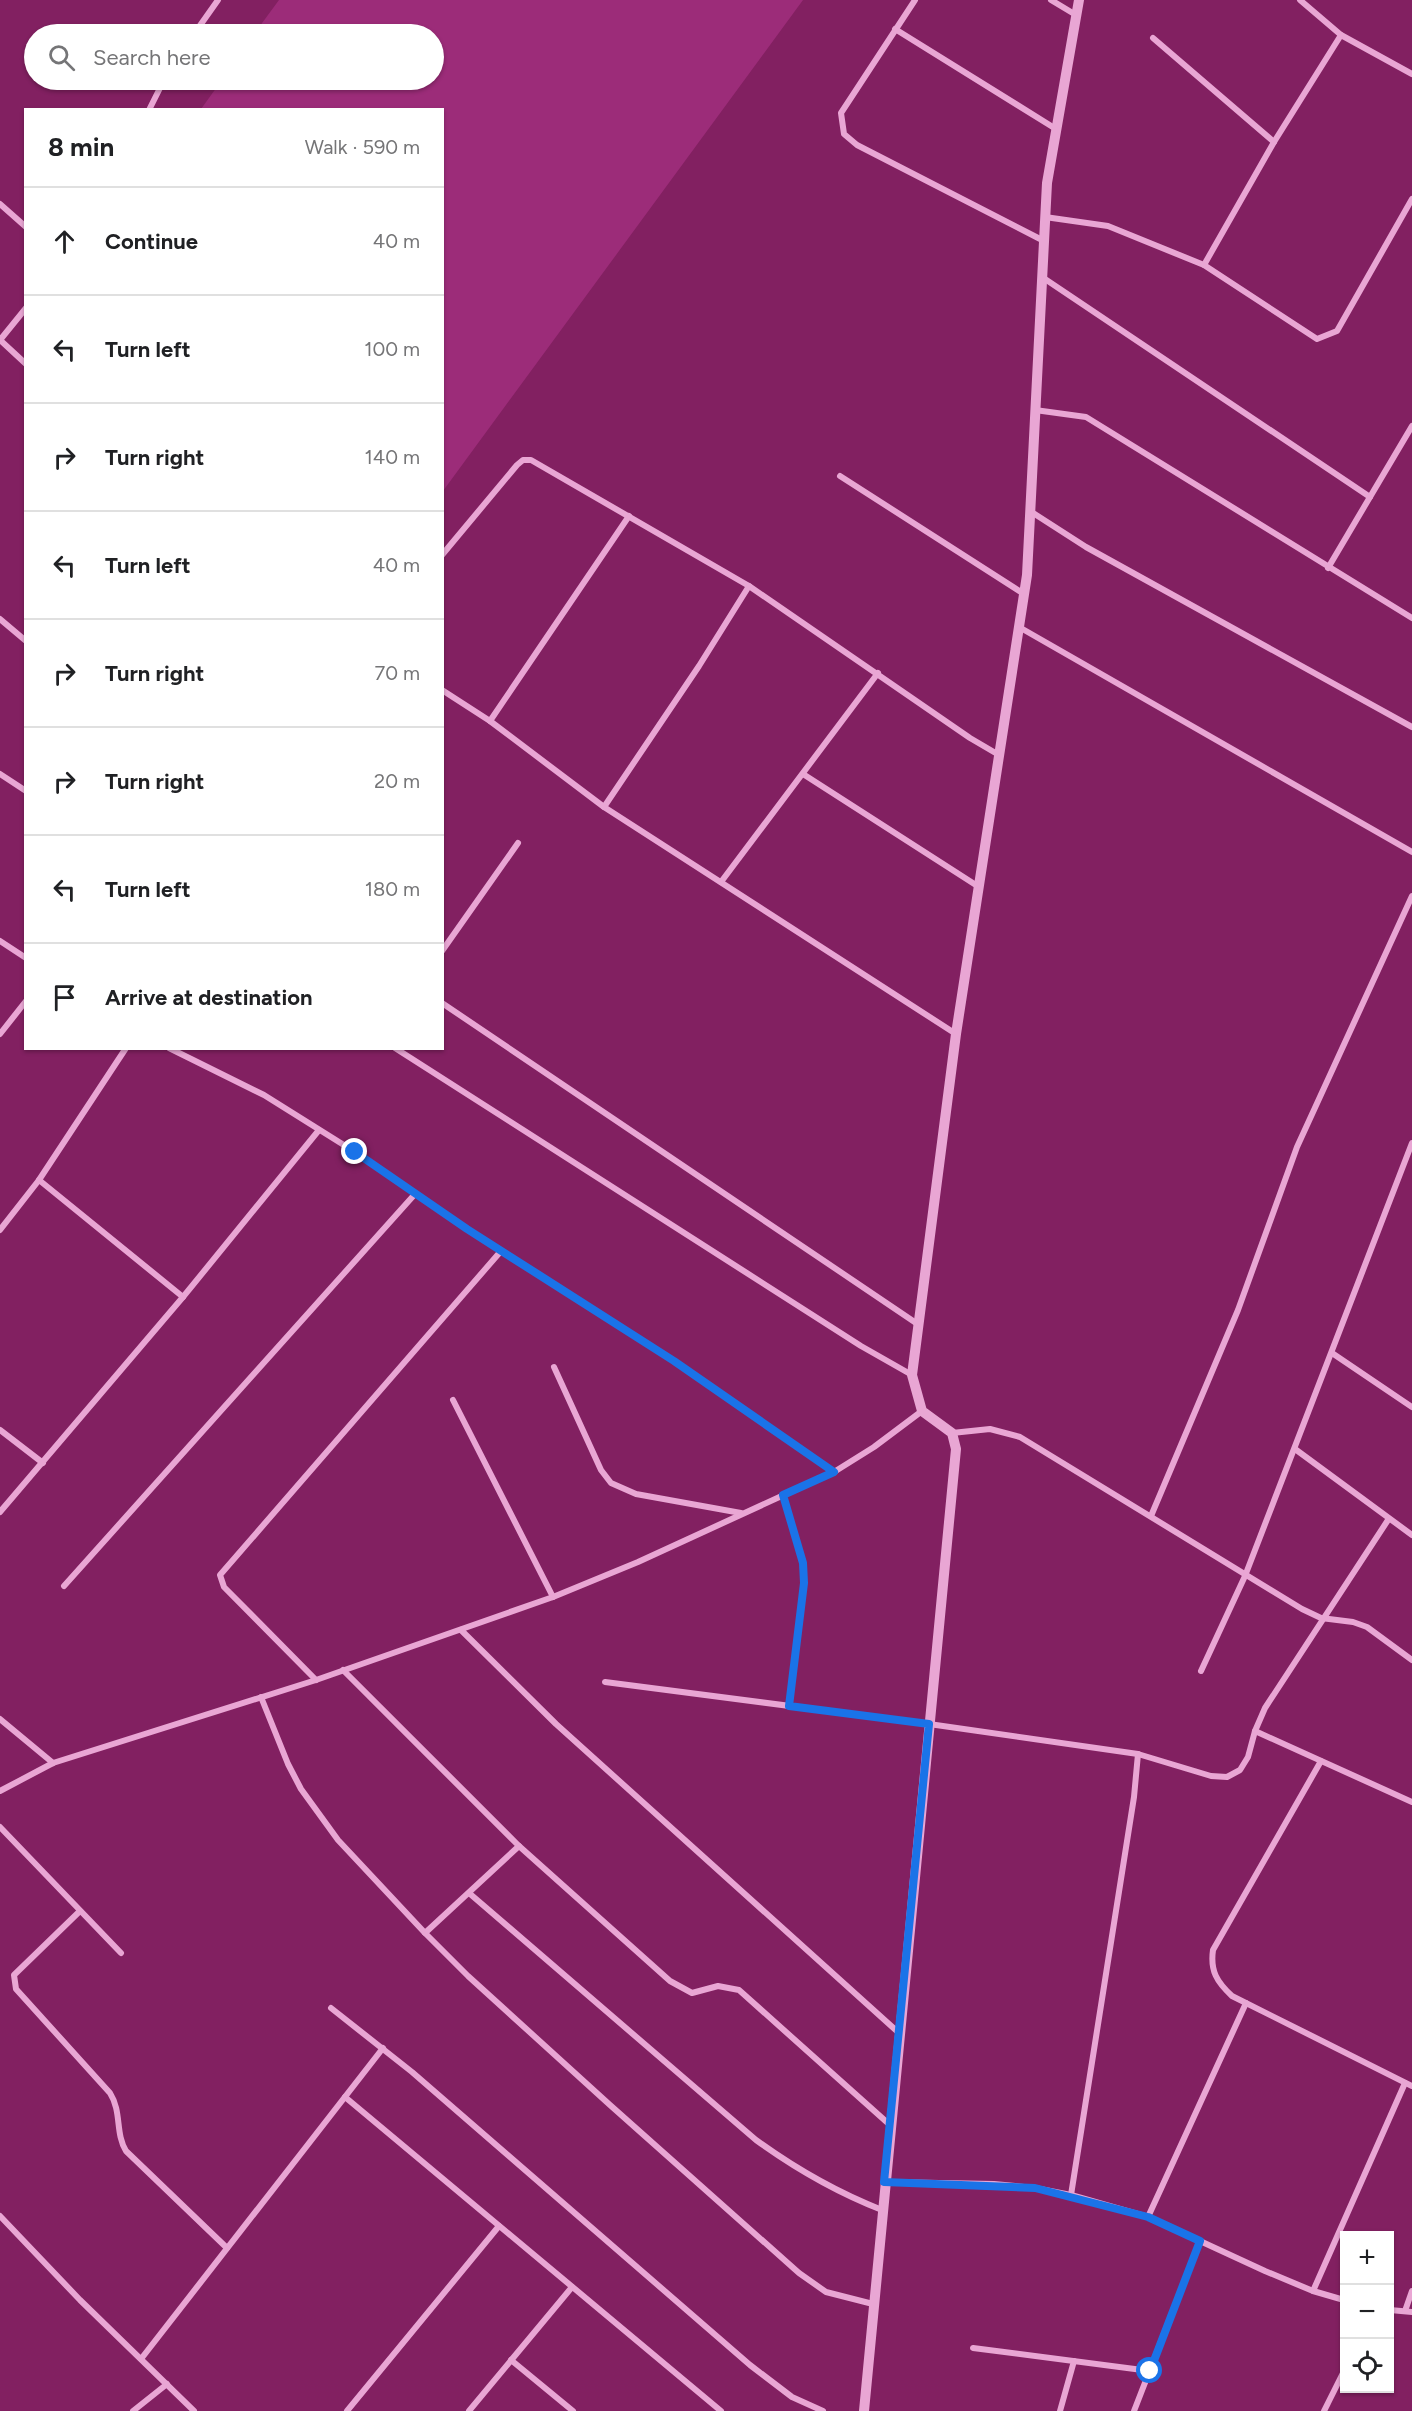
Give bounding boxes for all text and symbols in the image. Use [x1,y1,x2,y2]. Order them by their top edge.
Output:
search box [24,24,444,90]
icon: search [45,41,78,74]
text: Search here [93,44,211,71]
text: 8 min [48,131,114,163]
text: Walk · 590 m [305,135,420,159]
icon: ahead [48,225,81,258]
text: Continue [105,228,198,255]
text: 40 m [373,229,420,253]
icon: left [48,333,81,366]
text: Turn left [105,336,191,363]
text: 100 m [364,337,420,361]
icon: right [48,441,81,474]
text: Turn right [105,444,204,471]
text: 140 m [365,445,420,469]
icon: left [48,549,81,582]
text: Turn left [105,552,191,579]
text: 40 m [373,553,420,577]
icon: right [48,657,81,690]
text: Turn right [105,660,204,687]
text: 70 m [374,661,420,685]
icon: right [48,765,81,798]
text: Turn right [105,768,204,795]
text: 20 m [374,769,420,793]
icon: left [48,873,81,906]
text: Turn left [105,876,191,903]
text: 180 m [365,877,420,901]
icon: arrive [48,981,81,1014]
text: Arrive at destination [105,984,313,1011]
route end [341,1138,367,1164]
map controls [1340,2231,1394,2393]
button: + [1340,2231,1394,2285]
button: − [1340,2285,1394,2339]
button: locate [1340,2339,1394,2393]
route start [1136,2357,1162,2383]

